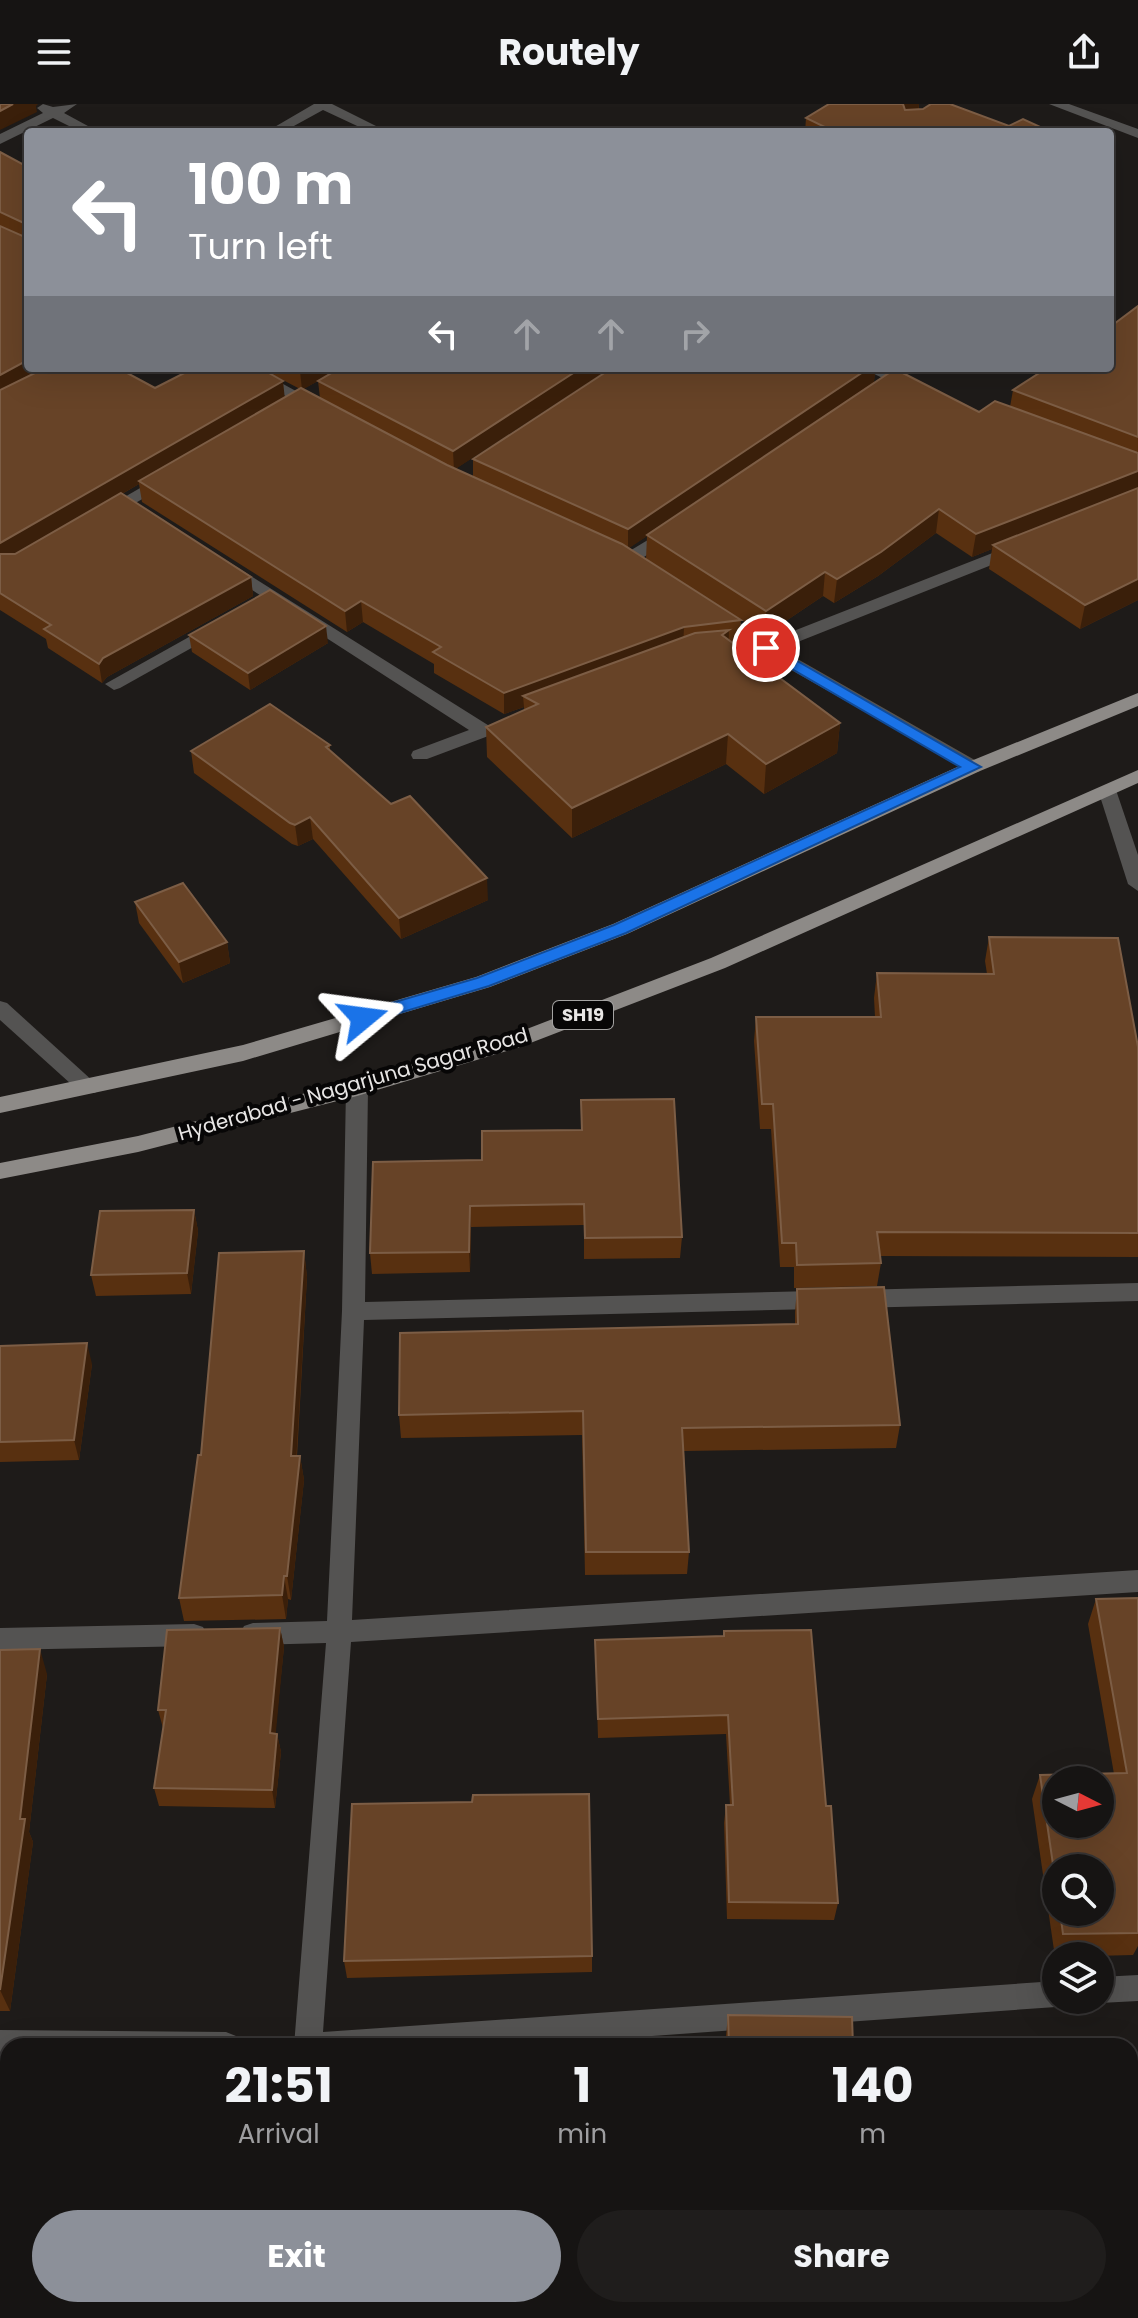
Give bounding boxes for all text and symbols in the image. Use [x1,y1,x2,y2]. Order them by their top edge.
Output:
text: Routely [499,27,639,78]
icon: menu [32,30,76,74]
icon: share [1062,30,1106,74]
text: 100 m [188,145,353,224]
icon: left [56,160,160,264]
text: Turn left [188,221,333,272]
icon: left [421,312,465,356]
icon: ahead [505,312,549,356]
icon: ahead [589,312,633,356]
icon: right [673,312,717,356]
pin [732,614,800,682]
icon: arrive [744,626,788,670]
position arrow [321,976,405,1060]
road number: SH19 [553,1001,613,1029]
street label: Hyderabad - Nagarjuna Sagar Road [175,1021,531,1147]
north arrow [1042,1766,1114,1838]
map controls [1042,1766,1114,2014]
button: search [1042,1854,1114,1926]
button: layers [1042,1942,1114,2014]
text: 21:51 [224,2052,333,2119]
text: 1 [573,2052,591,2119]
text: 140 [832,2052,913,2119]
text: Arrival [238,2116,320,2152]
text: min [557,2116,607,2152]
text: m [859,2116,886,2152]
button: Exit [32,2210,561,2302]
button: Share [577,2210,1106,2302]

